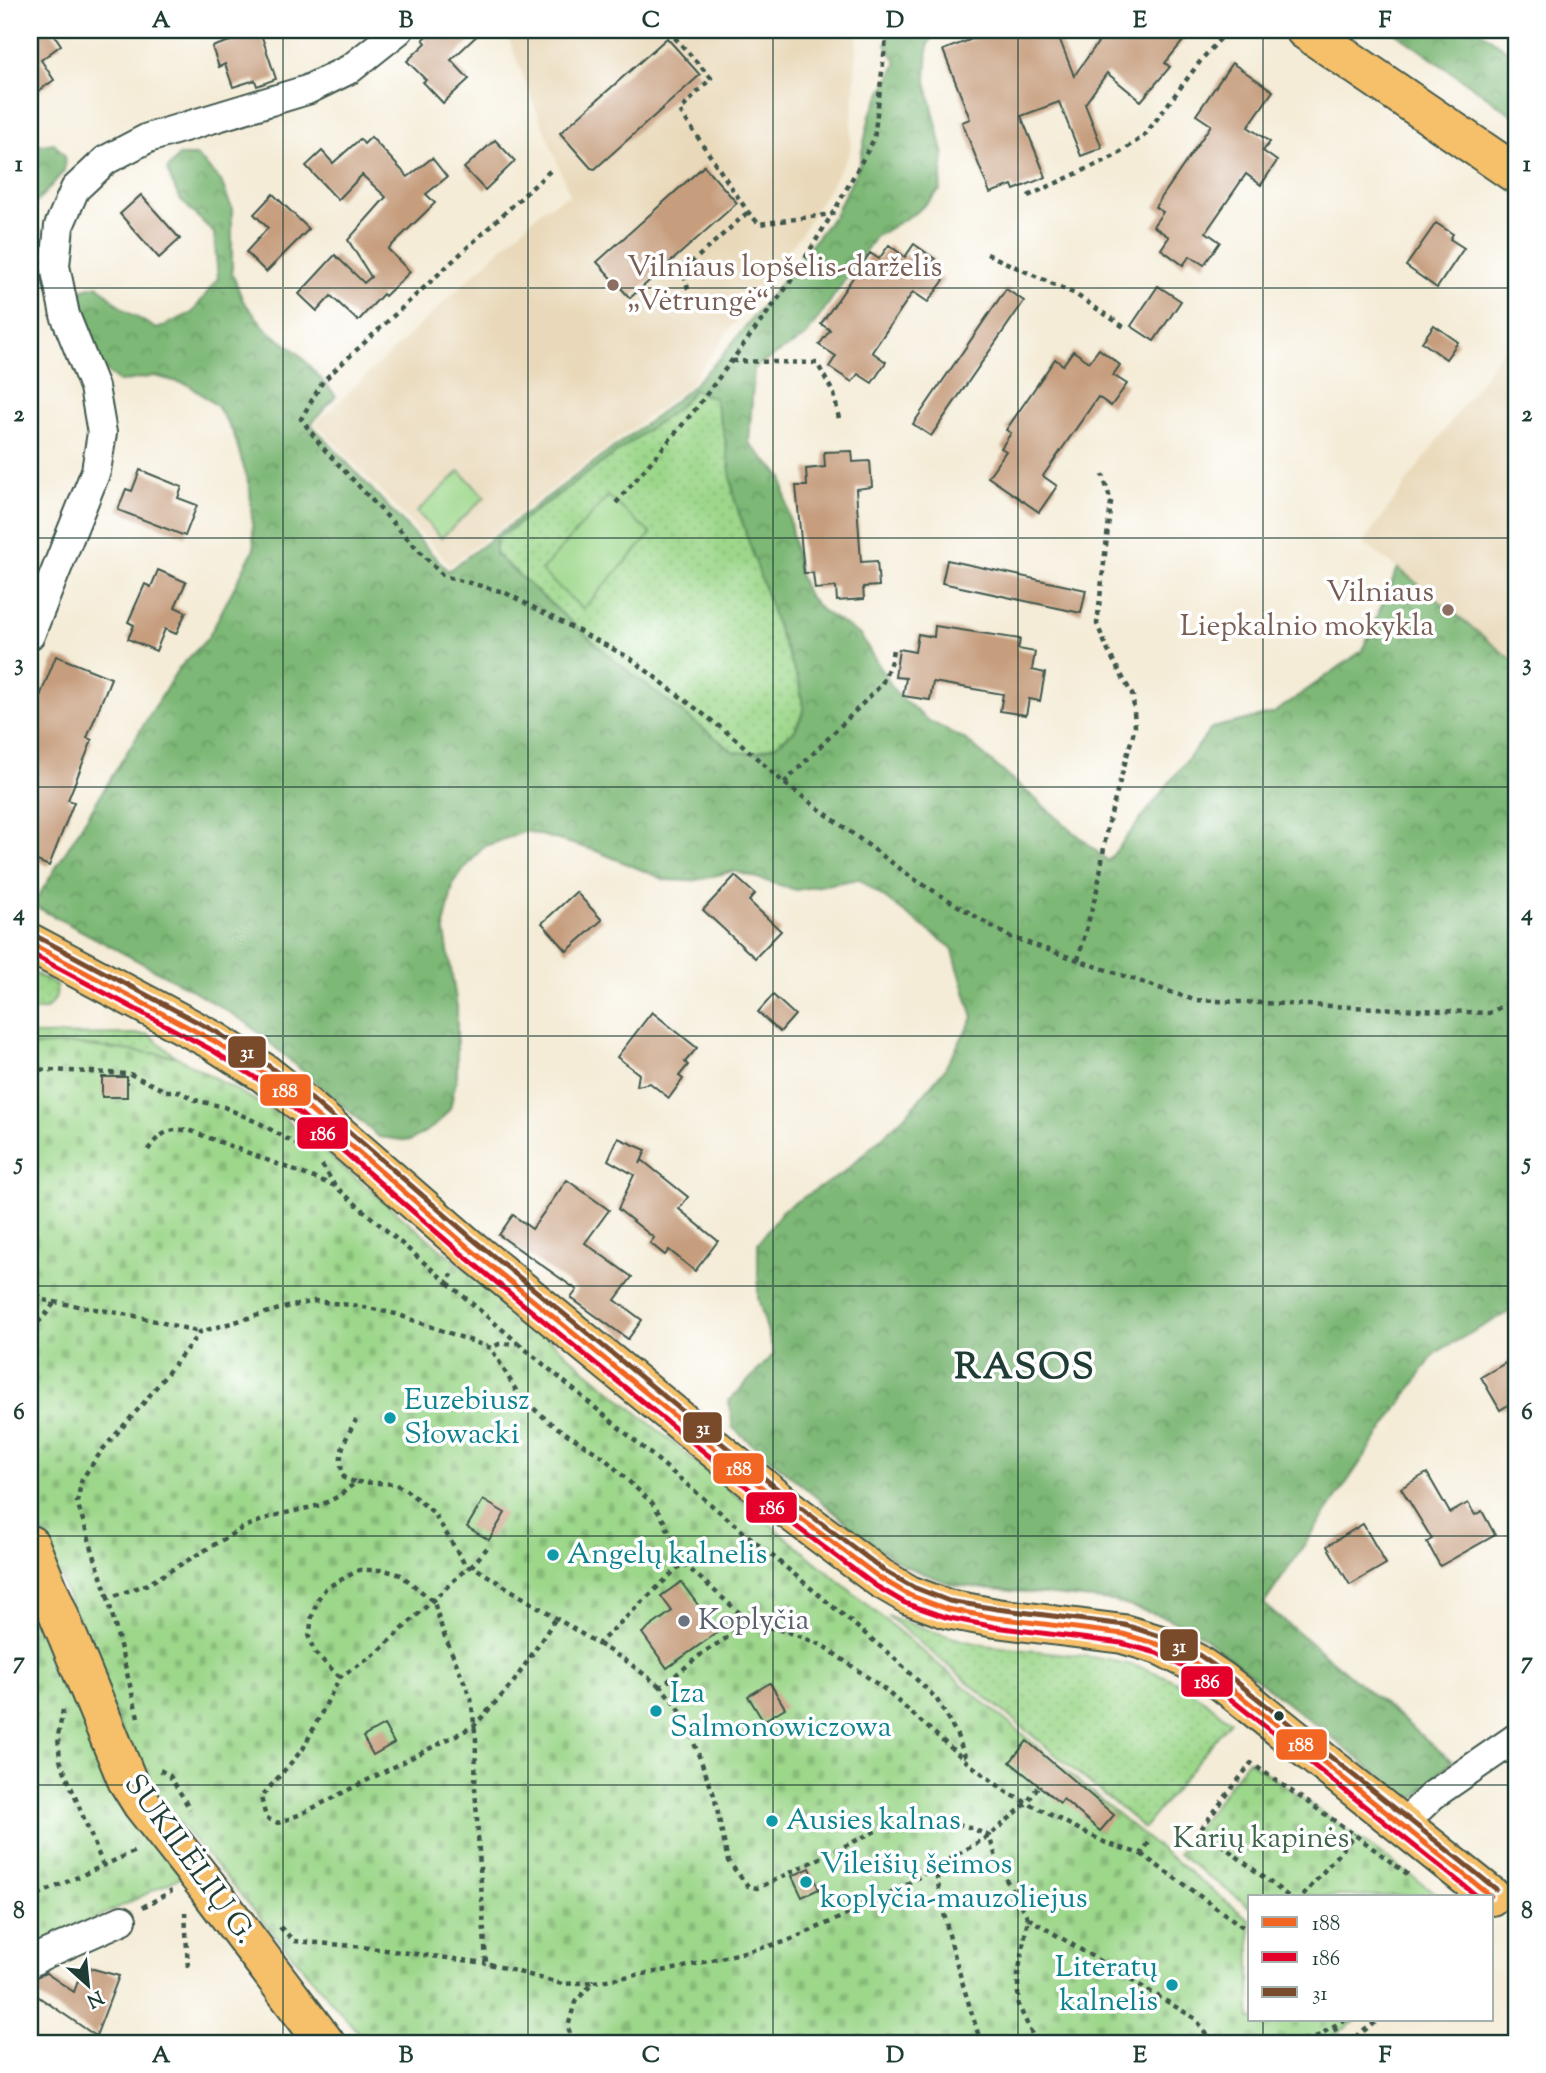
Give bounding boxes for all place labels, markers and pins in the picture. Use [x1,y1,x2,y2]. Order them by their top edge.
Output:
place label: Vilniaus lopšelis-darželis „Vėtrungė“ [627,247,942,324]
marker: Vilniaus lopšelis-darželis „Vėtrungė“ [605,277,621,293]
place label: Vilniaus Liepkalnio mokykla [1180,572,1434,649]
marker: Vilniaus Liepkalnio mokykla [1440,602,1456,618]
place label: Euzebiusz Słowacki [404,1380,530,1457]
marker: Euzebiusz Słowacki [382,1410,398,1426]
place label: Angelų kalnelis [567,1534,767,1577]
marker: Angelų kalnelis [545,1547,561,1563]
place label: Koplyčia [698,1600,810,1643]
marker: Koplyčia [676,1613,692,1629]
place label: Iza Salmonowiczowa [670,1673,892,1750]
marker: Iza Salmonowiczowa [648,1703,664,1719]
unlabelled marker [1272,1709,1286,1723]
place label: Ausies kalnas [786,1800,961,1843]
marker: Ausies kalnas [764,1813,780,1829]
place label: Vileišių šeimos koplyčia-mauzoliejus [820,1844,1088,1921]
marker: Vileišių šeimos koplyčia-mauzoliejus [798,1874,814,1890]
place label: Literatų kalnelis [1055,1947,1158,2024]
marker: Literatų kalnelis [1164,1977,1180,1993]

